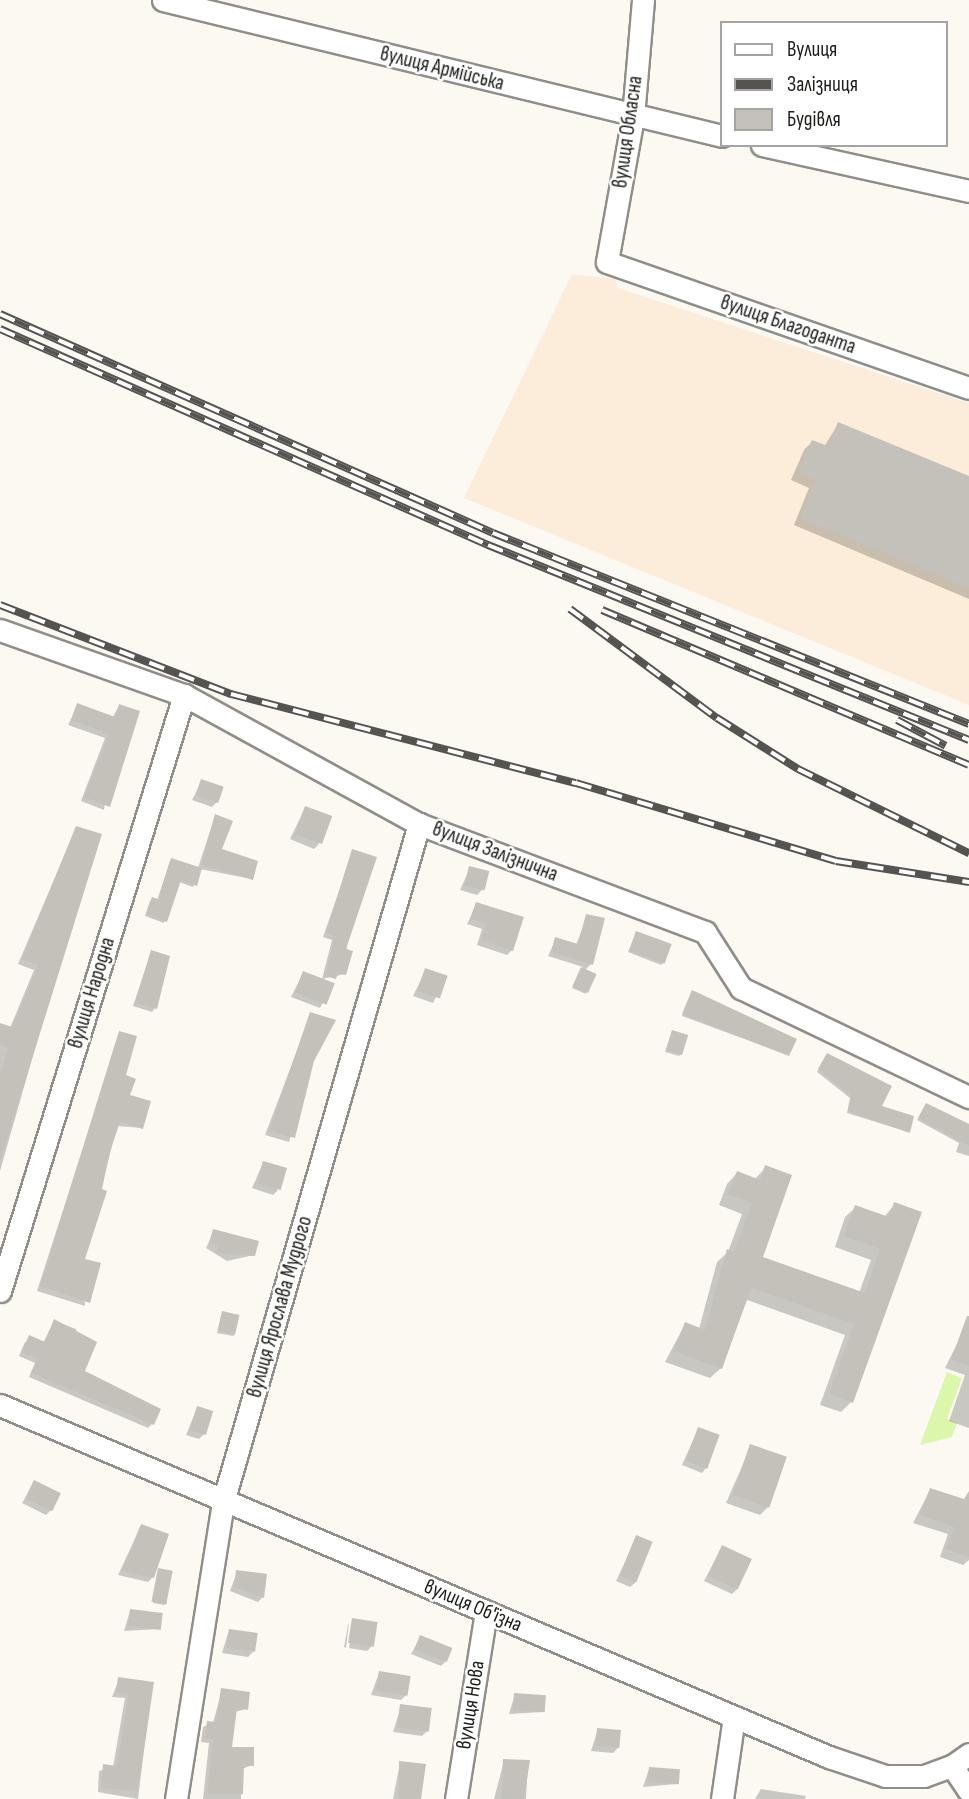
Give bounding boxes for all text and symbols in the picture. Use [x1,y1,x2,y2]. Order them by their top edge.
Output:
legend [720,21,948,147]
text: Вулиця [787,37,837,62]
street label: вулиця Армійська [377,41,507,97]
text: Залізниця [787,72,858,97]
street label: вулиця Обласна [608,74,648,190]
text: Будівля [787,107,841,132]
street label: вулиця Благоданта [717,290,859,360]
street label: вулиця Залізнична [429,817,561,887]
street label: вулиця Народна [63,934,121,1052]
street label: вулиця Ярослава Мудрого [242,1213,318,1401]
street label: вулиця Об'їзна [420,1574,526,1638]
street label: вулиця Нова [452,1659,490,1751]

